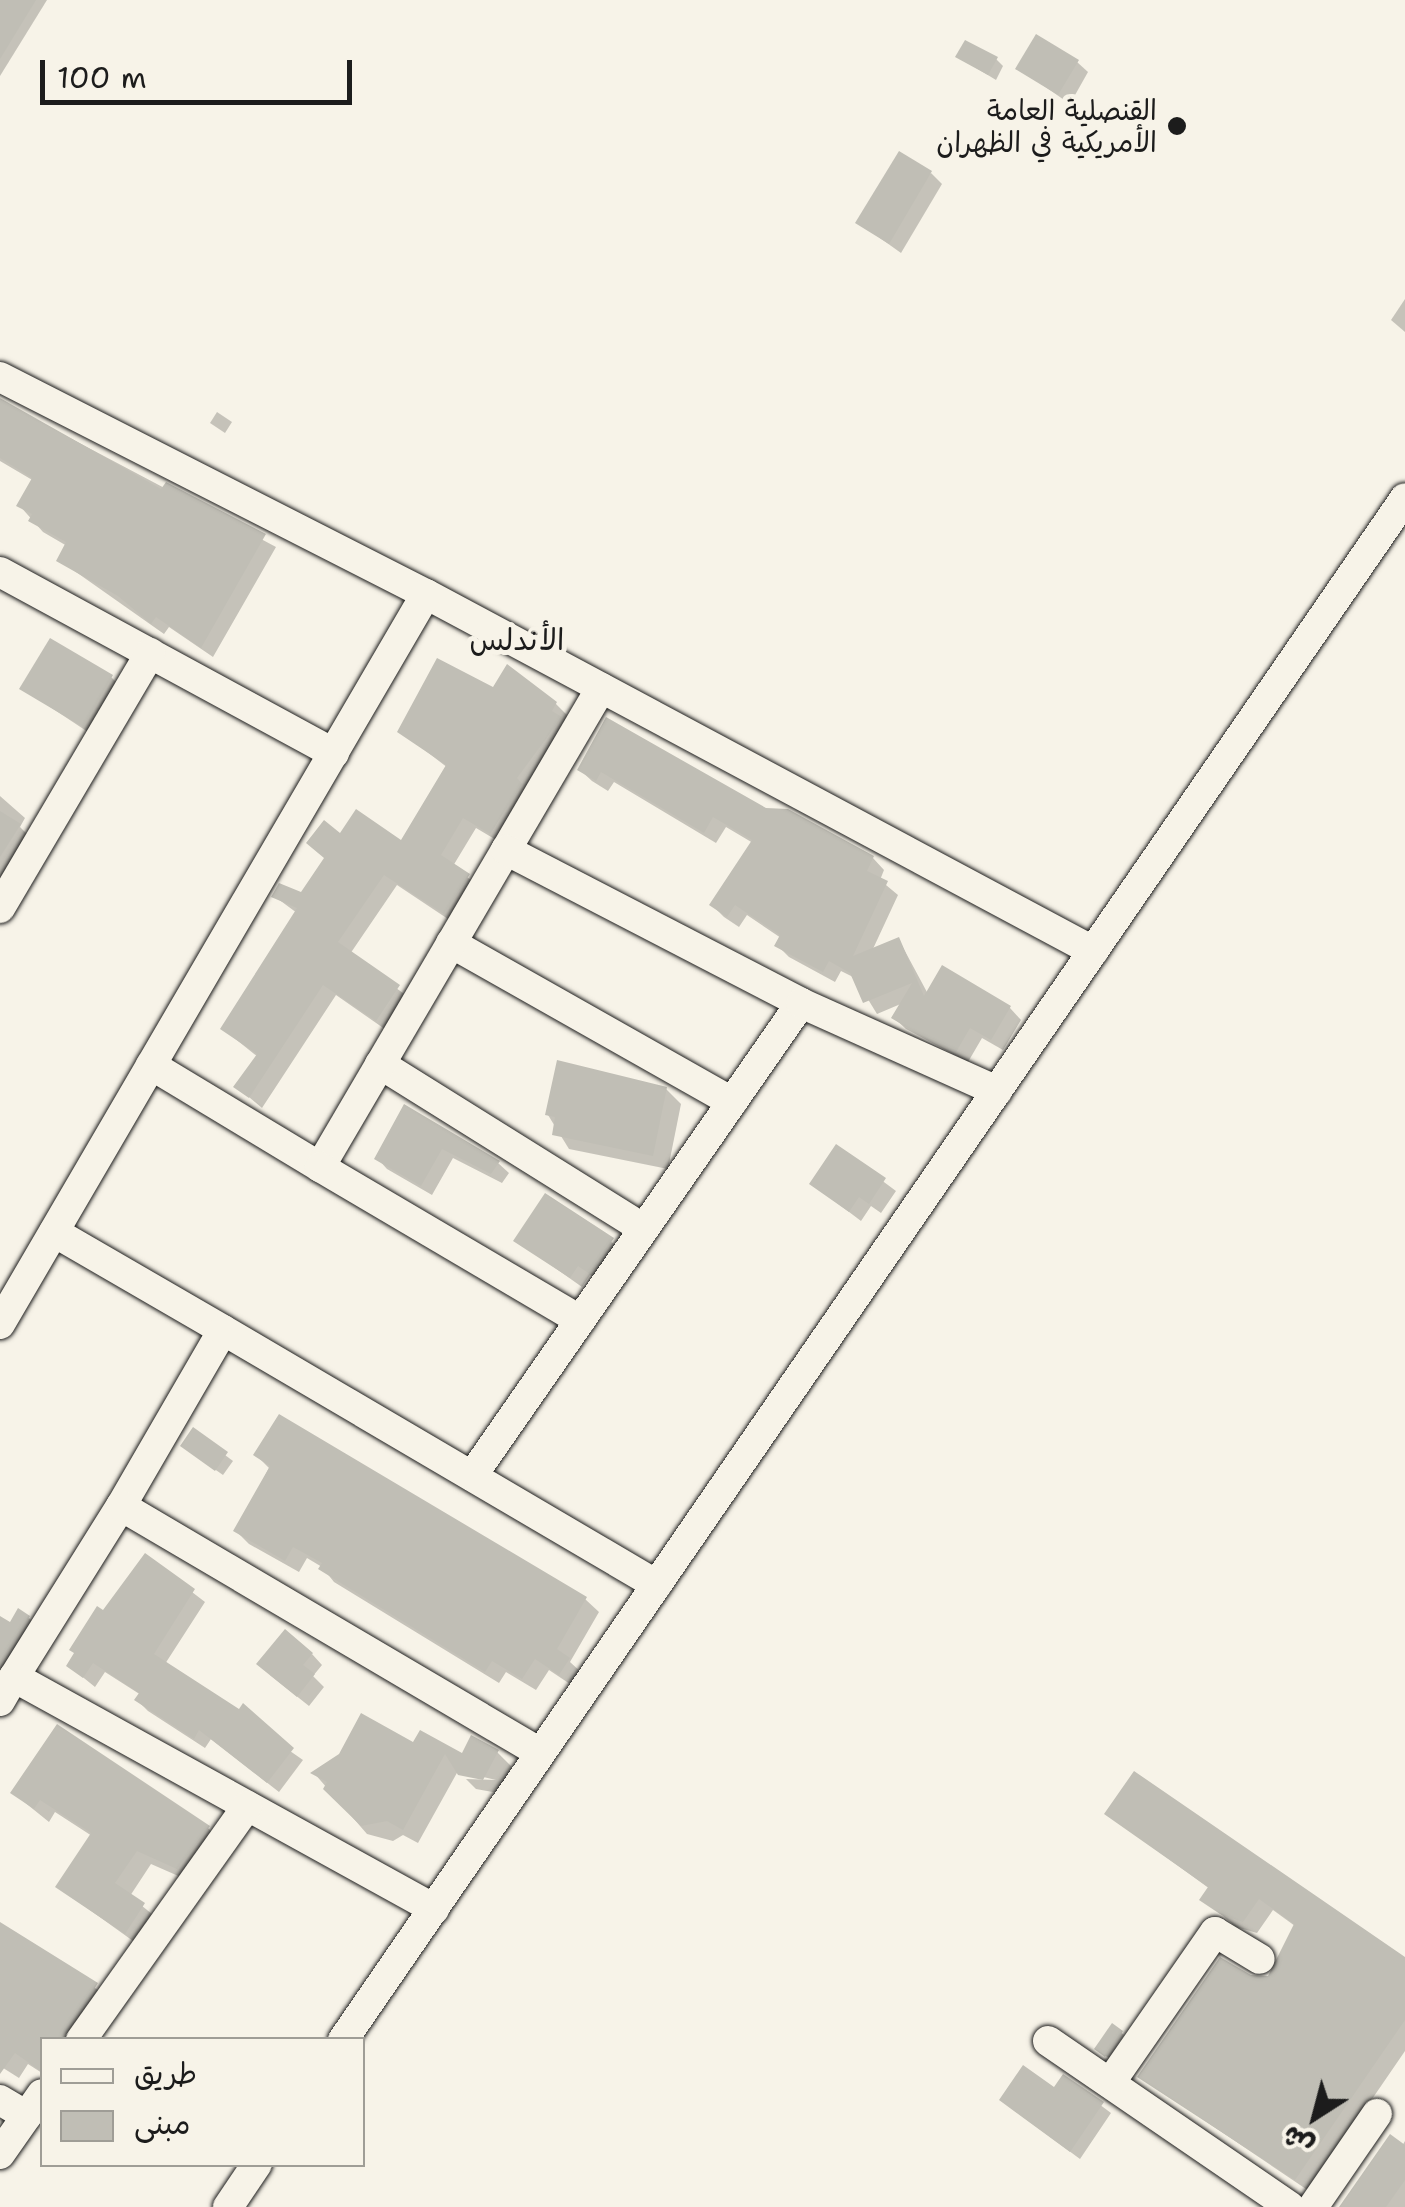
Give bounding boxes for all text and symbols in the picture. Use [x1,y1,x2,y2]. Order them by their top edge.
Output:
scale bar [45,40,358,102]
text: 100 m [57,57,147,98]
place label: القنصلية العامة الأمريكية في الظهران [936,93,1157,159]
marker: القنصلية العامة الأمريكية في الظهران [1166,115,1188,137]
district label: الأندلس [470,622,564,658]
legend [40,2037,365,2167]
text: طريق [134,2053,197,2094]
north arrow [1265,2067,1365,2167]
text: مبنى [134,2103,190,2144]
text: ش [1274,2117,1321,2166]

